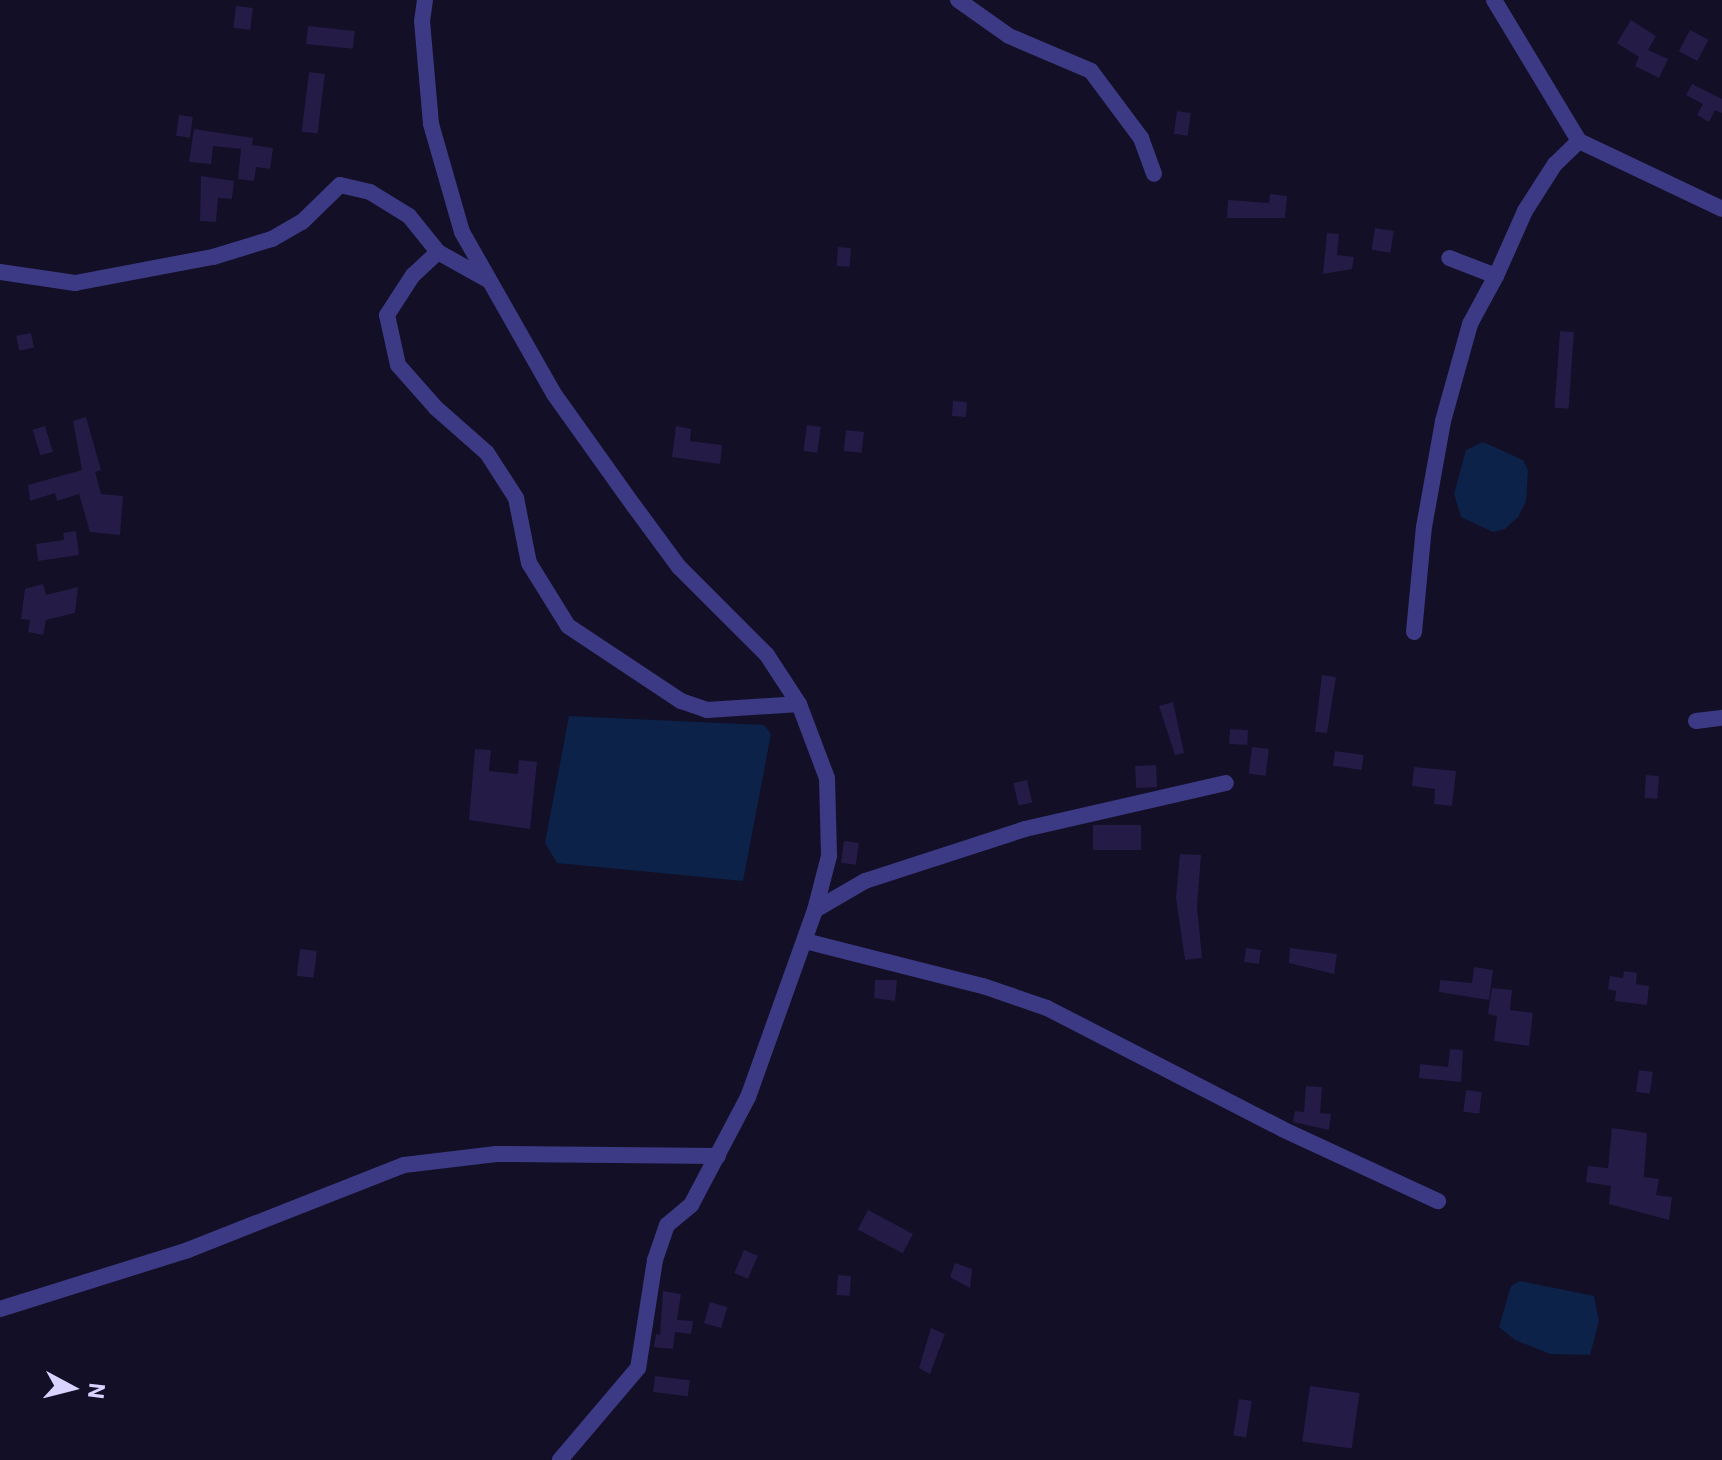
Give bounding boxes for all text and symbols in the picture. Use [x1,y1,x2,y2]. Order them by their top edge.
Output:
north arrow [32,1348,112,1428]
text: N [83,1382,110,1400]

